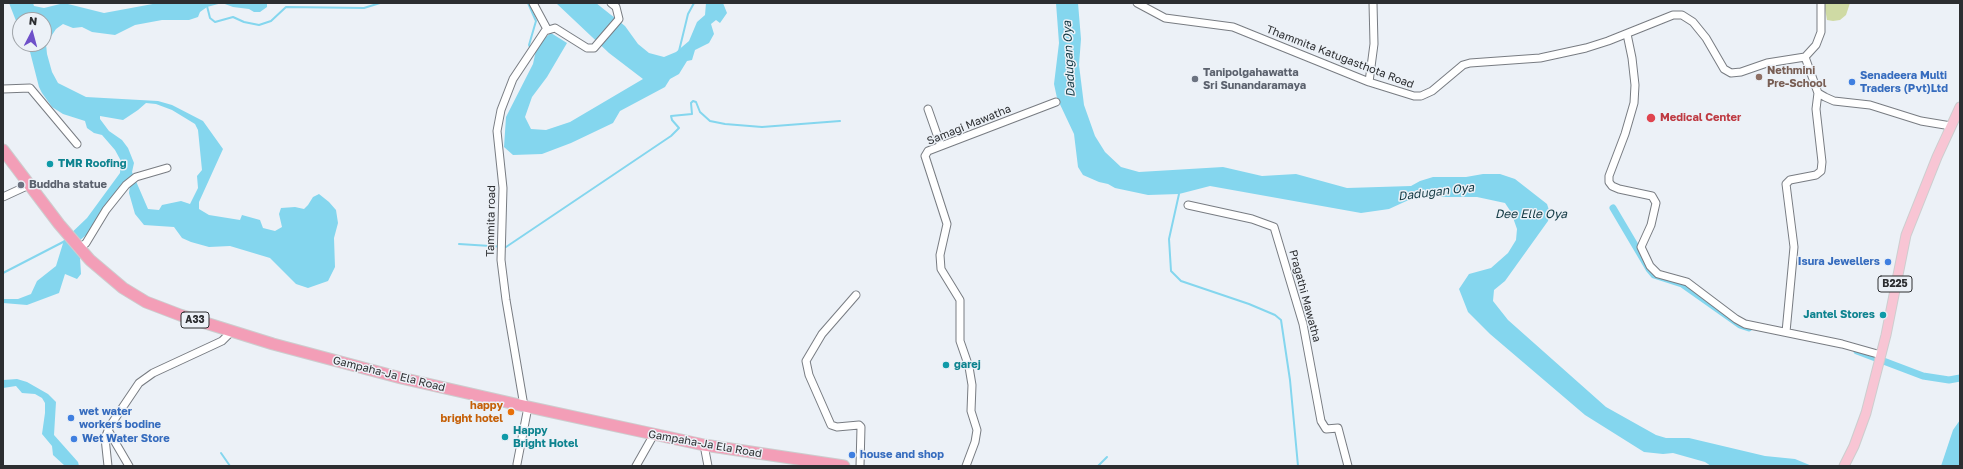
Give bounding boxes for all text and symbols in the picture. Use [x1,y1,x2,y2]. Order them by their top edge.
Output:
north arrow [12,12,52,52]
text: N [28,14,38,27]
water label: Dadugan Oya [1060,20,1078,98]
street label: Thammita Katugasthota Road [1264,23,1416,91]
place label: Nethmini Pre-School [1767,64,1826,90]
place label: Tanipolgahawatta Sri Sunandaramaya [1203,66,1306,92]
place label: Senadeera Multi Traders (Pvt)Ltd [1860,69,1948,95]
marker: Nethmini Pre-School [1754,72,1764,82]
marker: Tanipolgahawatta Sri Sunandaramaya [1190,74,1200,84]
marker: Senadeera Multi Traders (Pvt)Ltd [1847,77,1857,87]
street label: Samagi Mawatha [925,102,1013,148]
place label: Medical Center [1660,111,1741,125]
marker: Medical Center [1645,112,1657,124]
place label: TMR Roofing [58,157,126,171]
marker: TMR Roofing [45,159,55,169]
place label: Buddha statue [29,178,107,192]
marker: Buddha statue [16,180,26,190]
water label: Dadugan Oya [1397,180,1475,204]
street label: Tammita road [484,185,498,257]
water label: Dee Elle Oya [1495,207,1567,221]
street label: Pragathi Mawatha [1286,248,1324,344]
place label: Isura Jewellers [1798,255,1880,269]
marker: Isura Jewellers [1883,257,1893,267]
road number: B225 [1878,276,1912,292]
place label: Jantel Stores [1803,308,1875,322]
marker: Jantel Stores [1878,310,1888,320]
road number: A33 [181,312,209,328]
street label: Gampaha-Ja Ela Road [332,354,446,394]
place label: garej [954,358,981,372]
marker: garej [941,360,951,370]
place label: happy bright hotel [441,399,503,425]
place label: wet water workers bodine [79,405,161,431]
marker: happy bright hotel [506,407,516,417]
marker: wet water workers bodine [66,413,76,423]
place label: Happy Bright Hotel [513,424,578,450]
street label: Gampaha-Ja Ela Road [647,428,763,460]
place label: Wet Water Store [82,432,170,446]
marker: Happy Bright Hotel [500,432,510,442]
marker: Wet Water Store [69,434,79,444]
place label: house and shop [860,448,944,462]
marker: house and shop [847,450,857,460]

